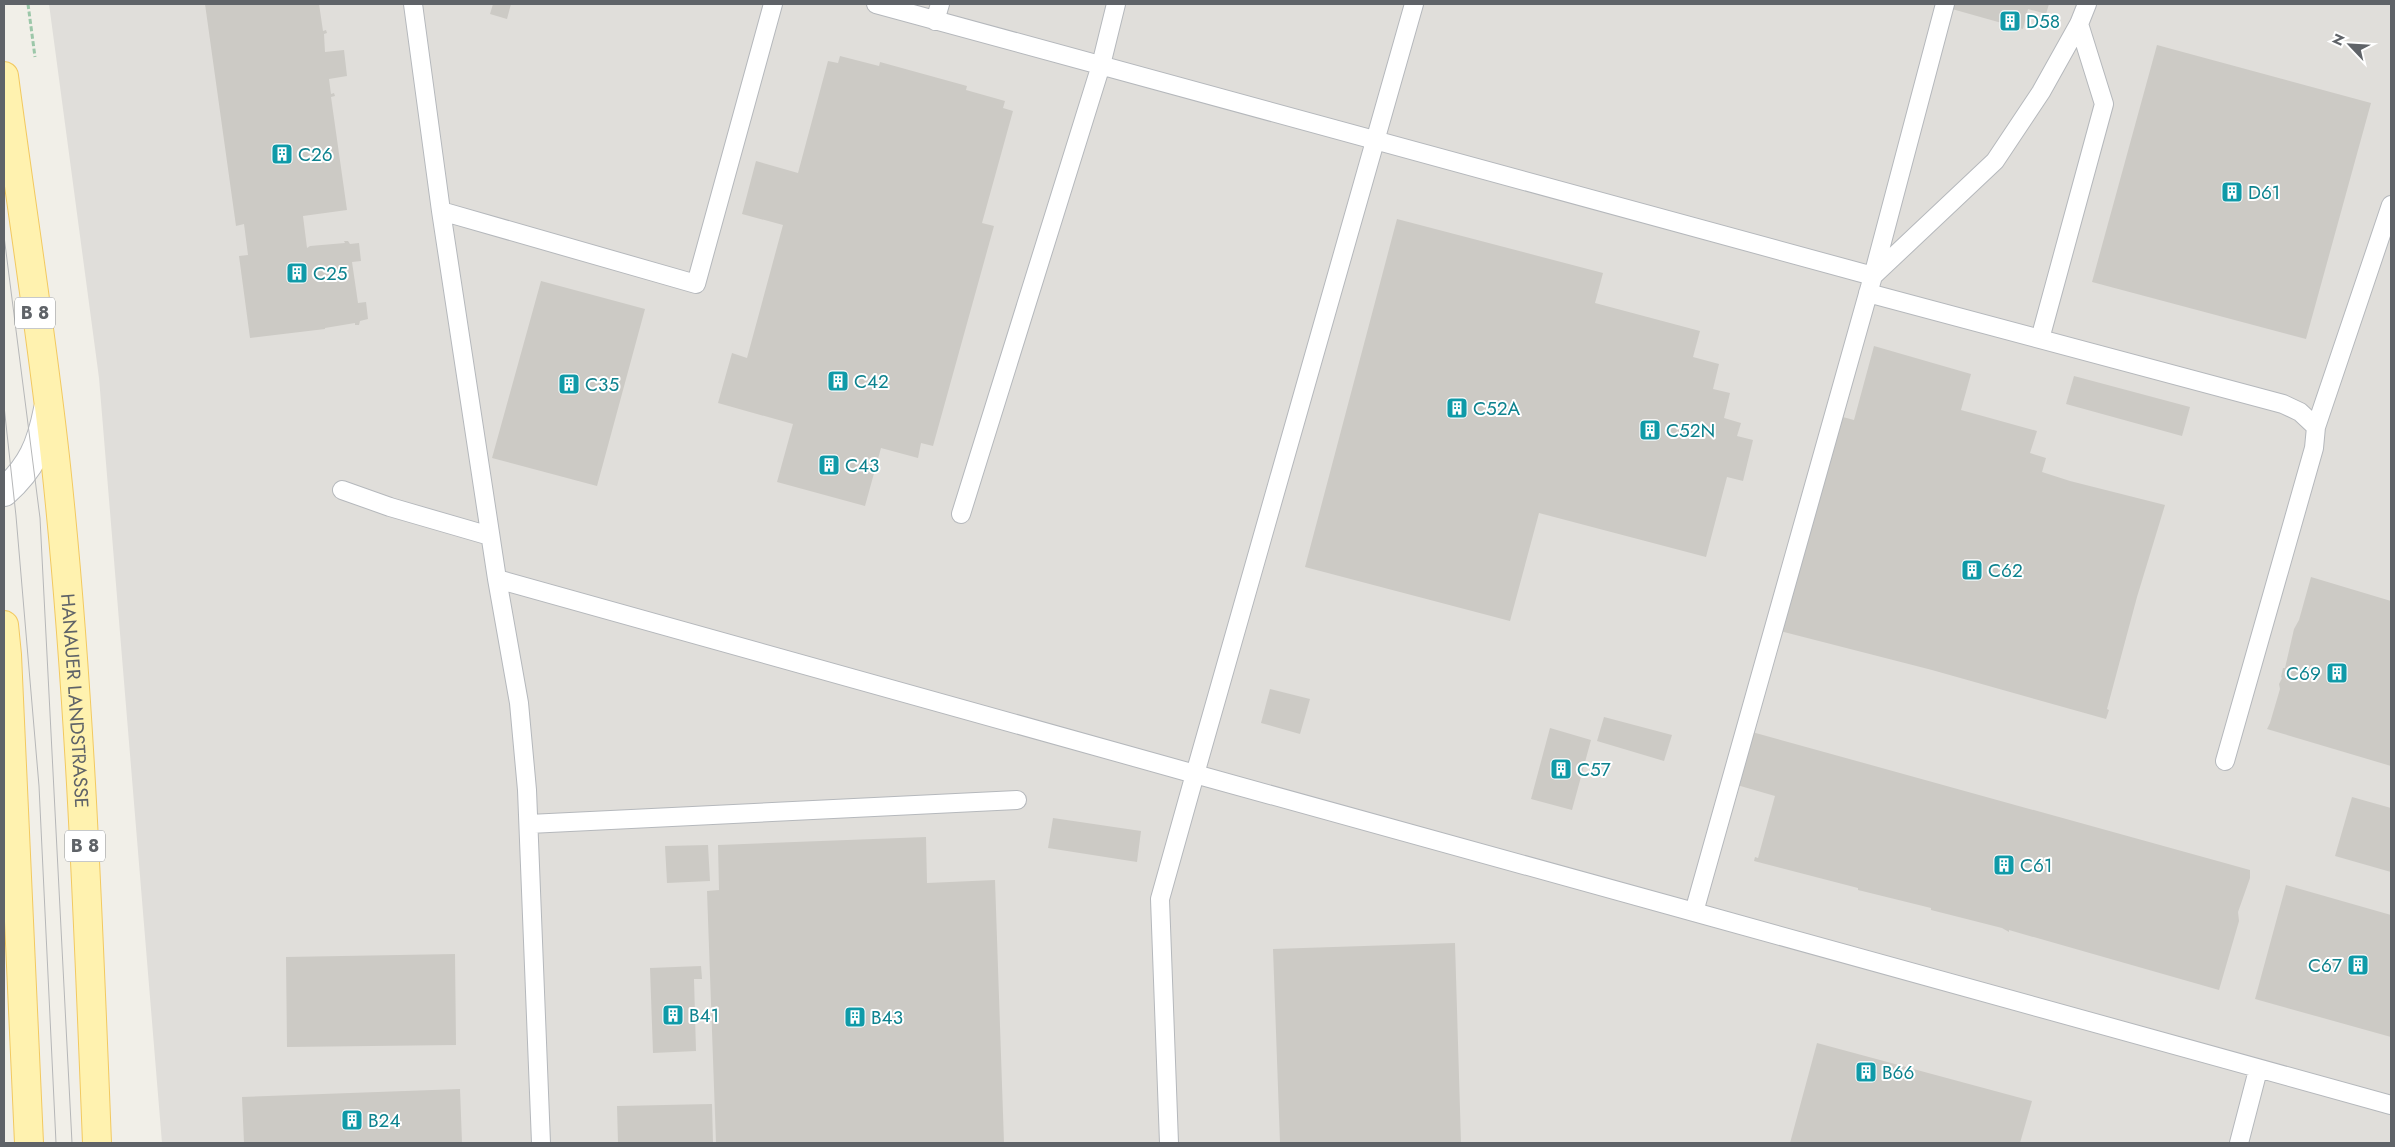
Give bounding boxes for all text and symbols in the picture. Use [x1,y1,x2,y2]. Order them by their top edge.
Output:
place label: D58 [2026,8,2060,35]
building icon: D58 [1998,9,2022,33]
north arrow [2325,20,2375,70]
text: N [2327,30,2350,49]
place label: C26 [298,141,333,168]
building icon: C26 [270,142,294,166]
place label: D61 [2248,179,2280,206]
building icon: D61 [2220,180,2244,204]
place label: C25 [313,260,348,287]
building icon: C25 [285,261,309,285]
road number: B 8 [15,298,55,328]
place label: C42 [854,368,889,395]
building icon: C42 [826,369,850,393]
place label: C35 [585,371,619,398]
building icon: C35 [557,372,581,396]
place label: C52A [1473,395,1521,422]
building icon: C52A [1445,396,1469,420]
place label: C52N [1666,417,1715,444]
building icon: C52N [1638,418,1662,442]
place label: C43 [845,452,879,479]
building icon: C43 [817,453,841,477]
place label: C62 [1988,557,2023,584]
building icon: C62 [1960,558,1984,582]
street label: HANAUER LANDSTRASSE [54,592,95,809]
place label: C69 [2286,660,2321,687]
building icon: C69 [2325,661,2349,685]
place label: C57 [1577,756,1611,783]
building icon: C57 [1549,757,1573,781]
road number: B 8 [65,830,105,861]
place label: C61 [2020,852,2053,879]
building icon: C61 [1992,853,2016,877]
place label: C67 [2308,952,2342,979]
building icon: C67 [2346,953,2370,977]
place label: B41 [689,1002,719,1029]
building icon: B41 [661,1003,685,1027]
place label: B43 [871,1004,903,1031]
building icon: B43 [843,1005,867,1029]
place label: B66 [1882,1059,1915,1086]
building icon: B66 [1854,1060,1878,1084]
place label: B24 [368,1107,401,1134]
building icon: B24 [340,1108,364,1132]

